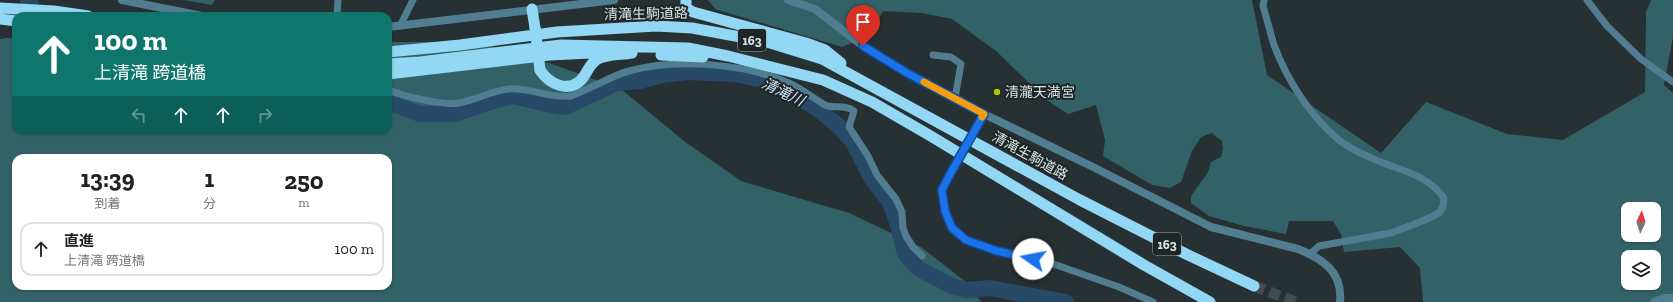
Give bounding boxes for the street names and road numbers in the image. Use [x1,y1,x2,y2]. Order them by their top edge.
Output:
street label: 清滝生駒道路 [604,5,688,23]
road number: 163 [738,29,766,51]
street label: 清滝生駒道路 [989,128,1071,184]
road number: 163 [1153,233,1181,255]

